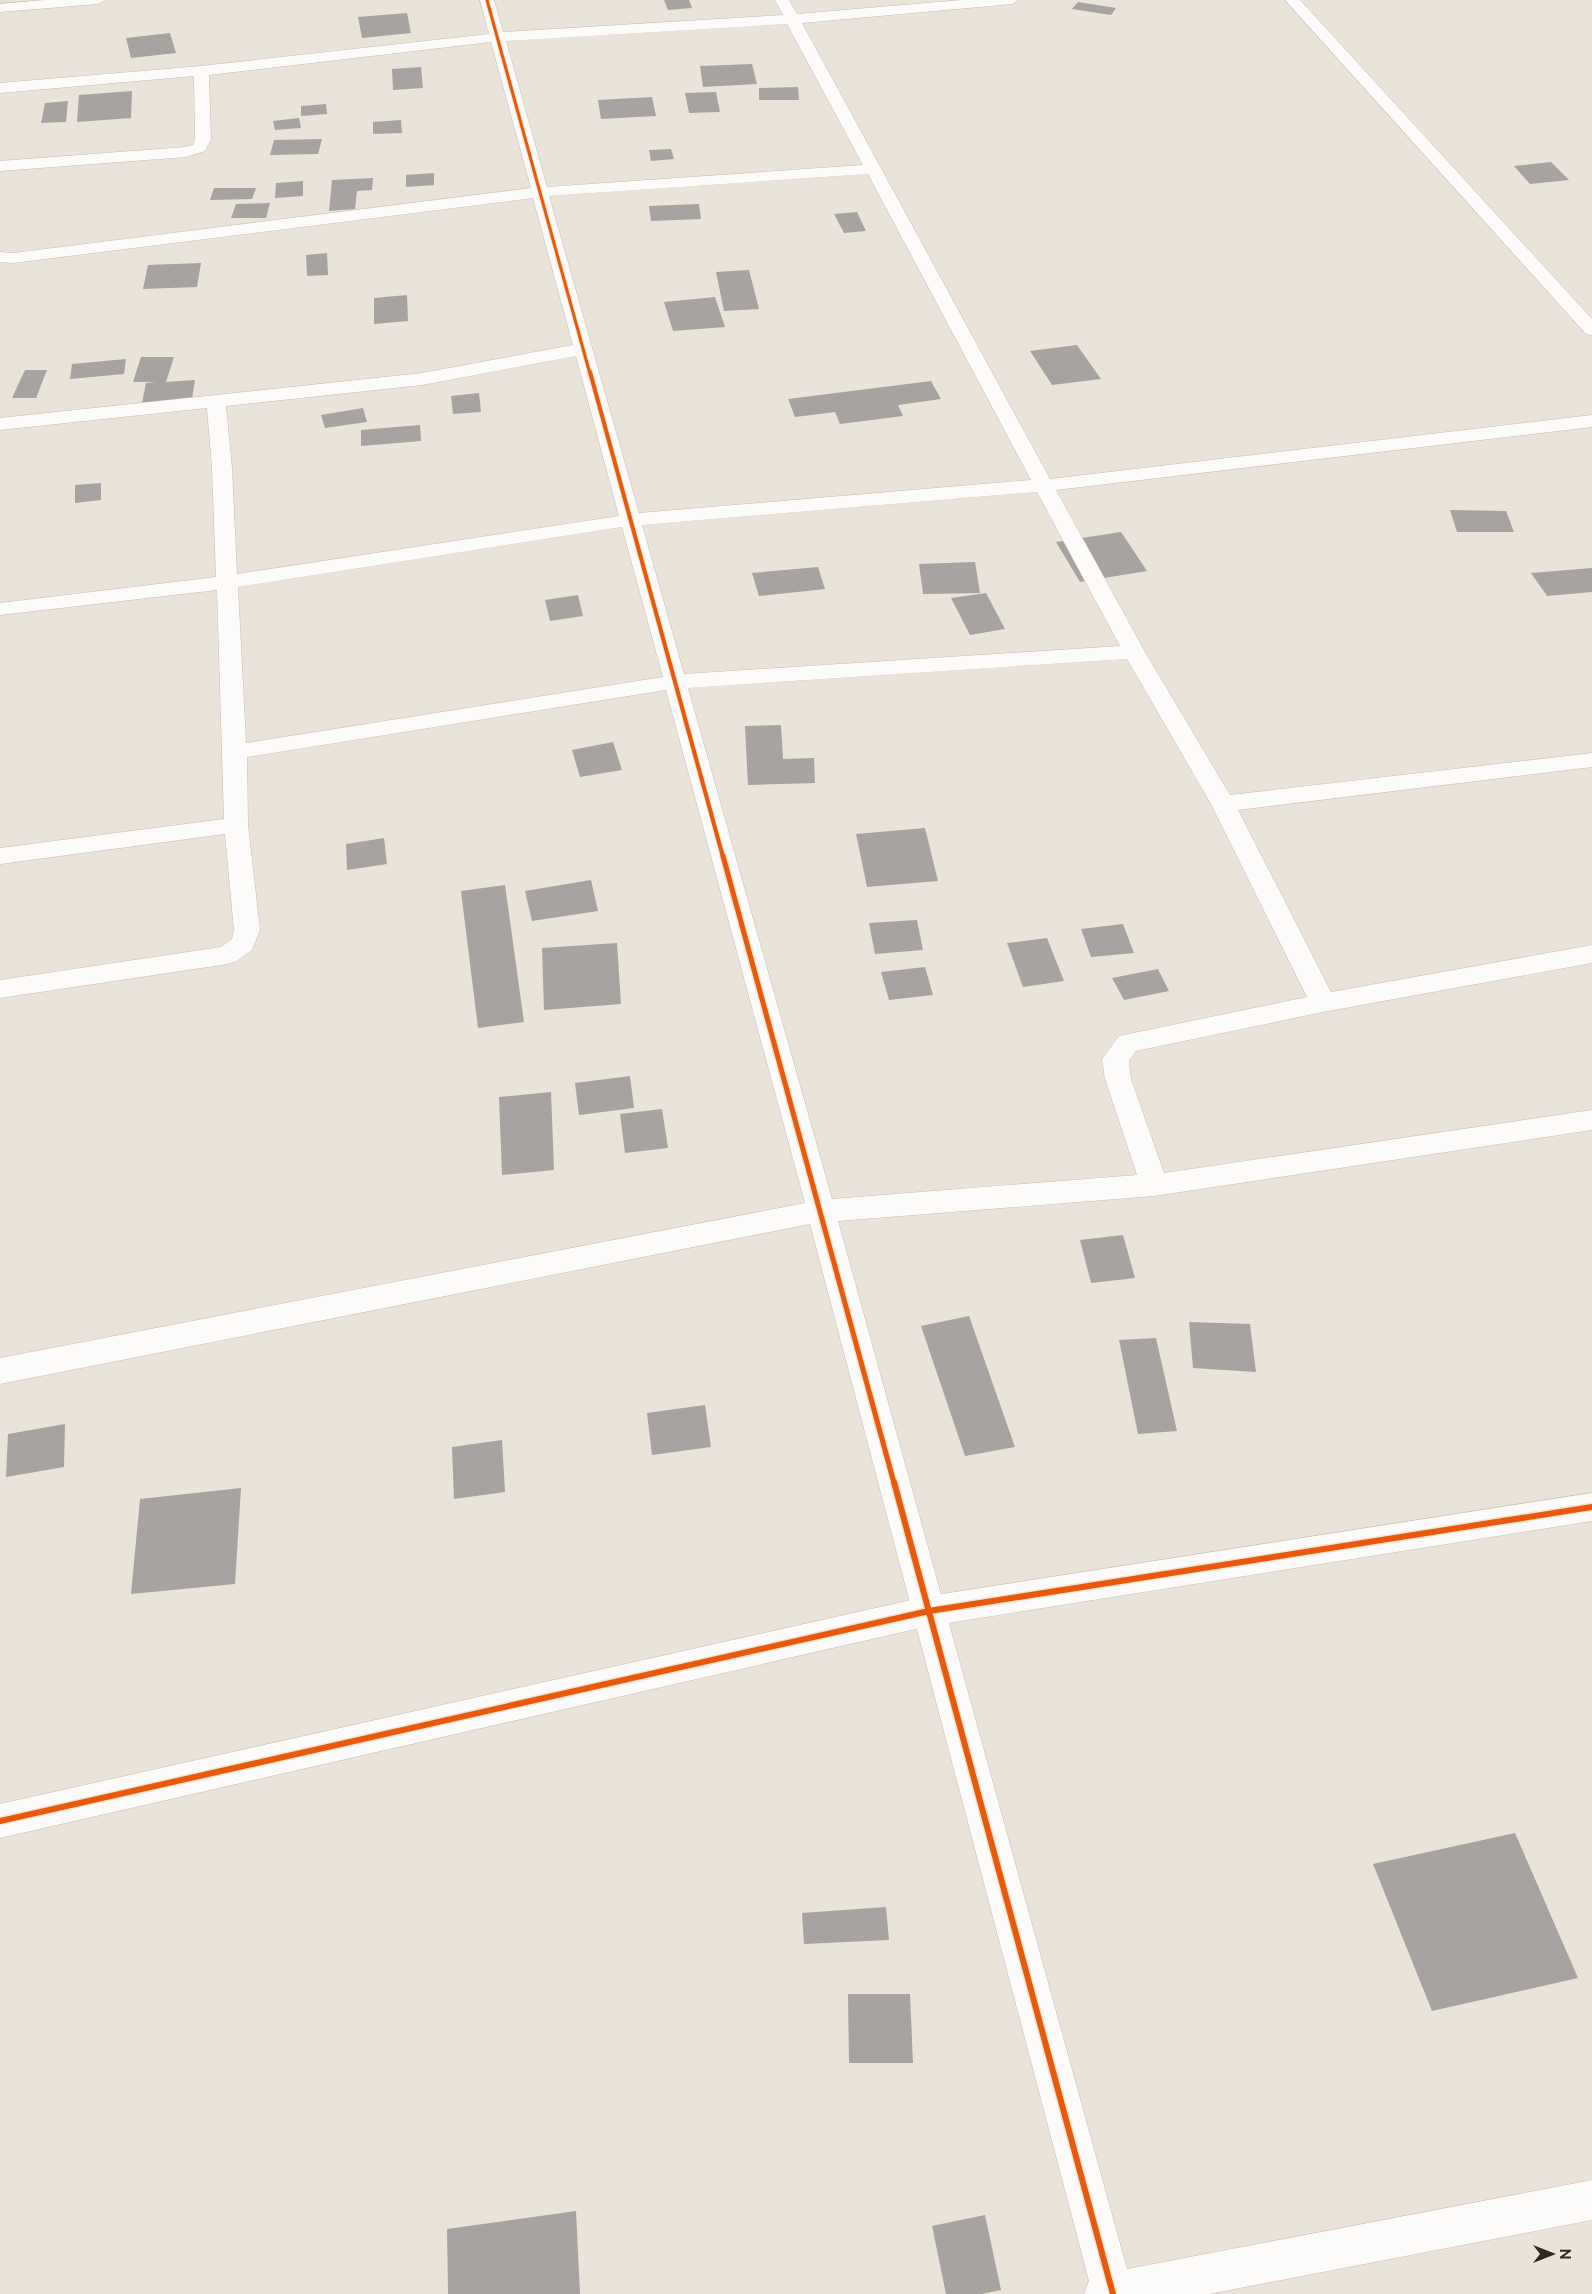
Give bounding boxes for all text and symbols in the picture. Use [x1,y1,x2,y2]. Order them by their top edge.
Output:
north arrow [1527,2229,1577,2279]
text: N [1557,2249,1573,2259]

